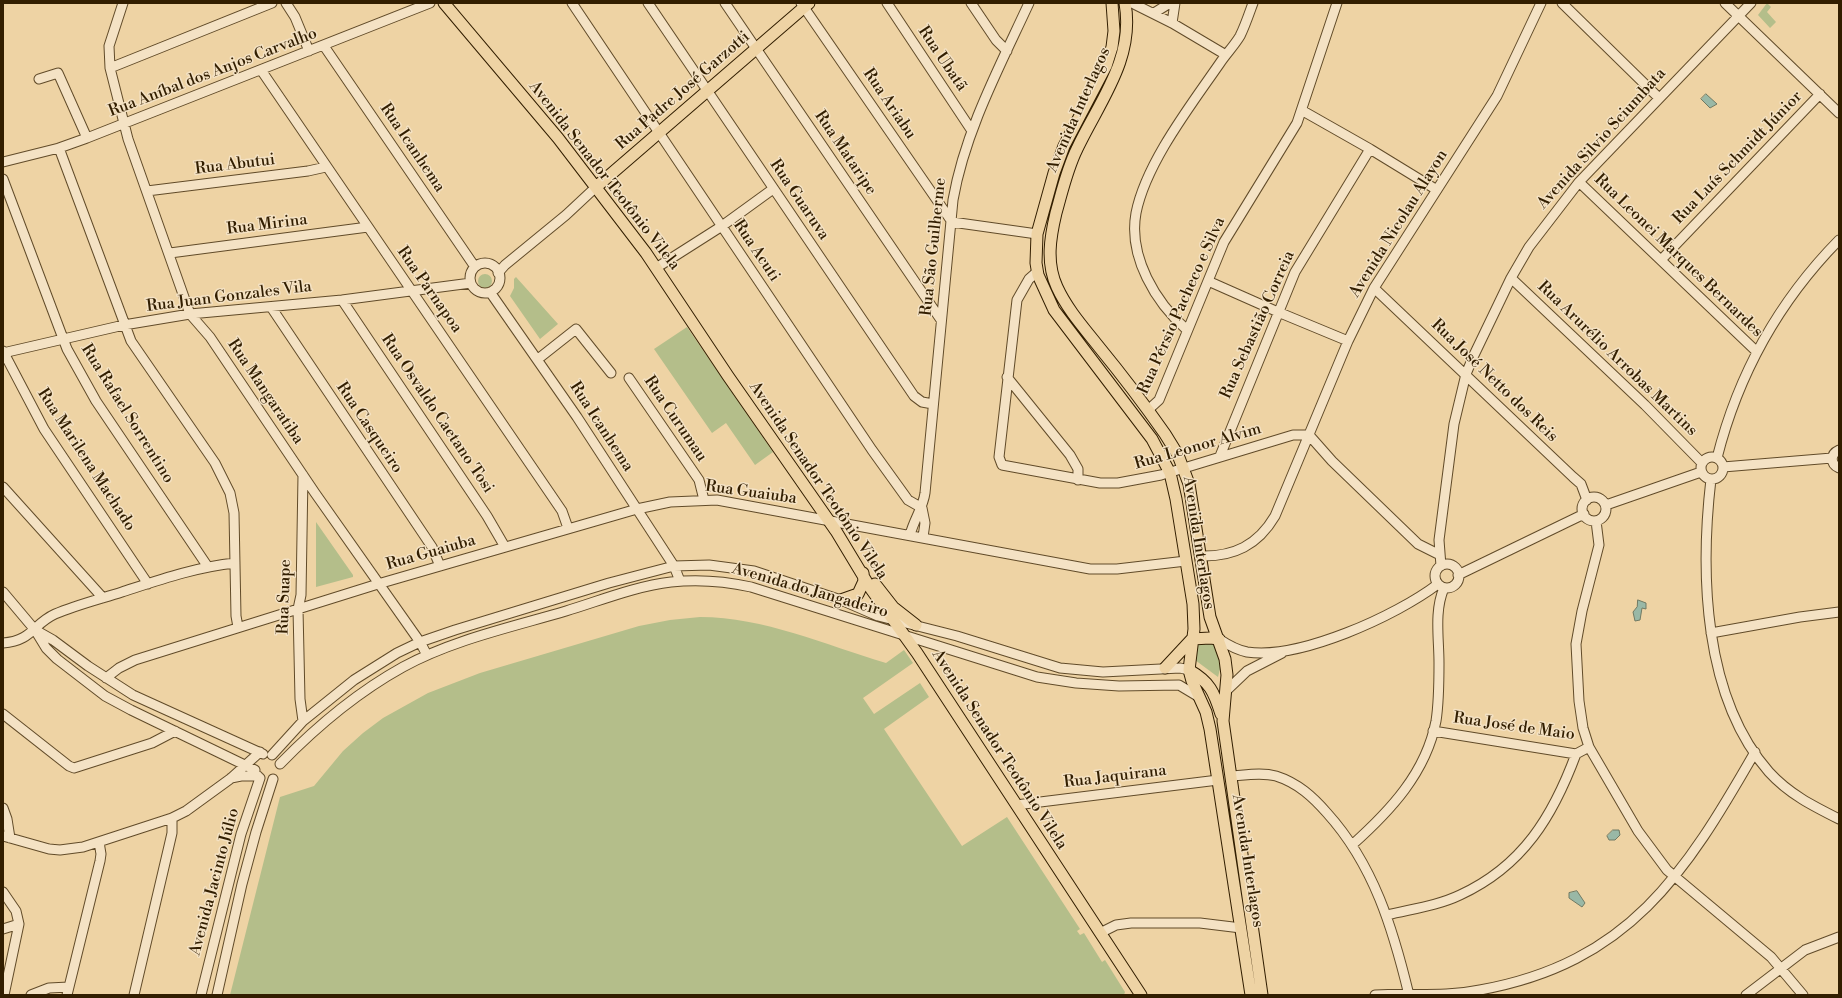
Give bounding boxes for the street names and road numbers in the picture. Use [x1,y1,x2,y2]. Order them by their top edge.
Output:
street label: Rua Ubatã [913,23,971,95]
street label: Rua Aníbal dos Anjos Carvalho [106,24,320,122]
street label: Rua Padre José Garzotti [612,28,754,154]
street label: Avenida Interlagos [1043,45,1115,175]
street label: Rua Ariabu [858,65,920,143]
street label: Avenida Silvio Sciumbata [1534,65,1670,213]
street label: Avenida Senador Teotônio Vilela [524,78,684,274]
street label: Rua Luís Schmidt Júnior [1669,87,1807,229]
street label: Rua Icanhema [375,100,449,196]
street label: Rua Mataripe [810,107,880,199]
street label: Avenida Nicolau Alayon [1346,147,1452,301]
street label: Rua Abutui [194,151,276,179]
street label: Rua Guaruva [765,156,833,244]
street label: Rua Leonei Marques Bernardes [1590,170,1766,342]
street label: Rua São Guilherme [917,177,951,317]
street label: Rua Mirina [226,211,308,239]
street label: Rua Pérsio Pacheco e Silva [1134,214,1230,398]
street label: Rua Acuti [728,217,784,285]
street label: Rua Parnapoa [392,243,466,337]
street label: Rua Sebastião Correia [1217,248,1299,402]
street label: Rua Juan Gonzales Vila [145,277,313,317]
street label: Rua Arurélio Arrobas Martins [1533,278,1701,440]
street label: Rua José Netto dos Reis [1427,316,1561,446]
street label: Rua Osvaldo Caetano Tosi [377,331,497,497]
street label: Rua Mangaratiba [223,336,307,448]
street label: Rua Rafael Sorrentino [76,341,178,487]
street label: Rua Curumau [639,372,711,466]
street label: Rua Casqueiro [331,379,407,477]
street label: Rua Icanhema [565,379,637,475]
street label: Avenida Senador Teotônio Vilela [745,379,891,583]
street label: Rua Marilena Machado [33,385,139,535]
street label: Rua Leonor Alvim [1132,420,1264,474]
street label: Avenida Interlagos [1178,475,1218,611]
street label: Rua Guaiuba [704,477,798,509]
street label: Rua Guaiuba [384,531,478,575]
street label: Rua Suape [274,559,296,635]
street label: Avenida do Jangadeiro [730,559,890,623]
street label: Avenida Senador Teotônio Vilela [927,647,1071,853]
street label: Rua José de Maio [1452,709,1576,745]
street label: Rua Jaquirana [1063,761,1167,793]
street label: Avenida Interlagos [1227,793,1267,929]
street label: Avenida Jacinto Júlio [186,806,244,958]

